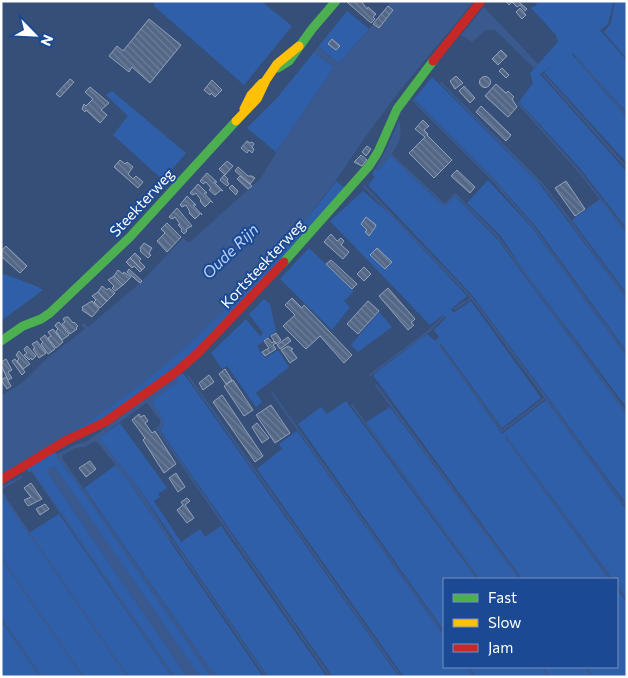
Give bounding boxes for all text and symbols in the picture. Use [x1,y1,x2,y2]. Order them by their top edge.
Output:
north arrow [10,10,60,60]
text: N [37,32,57,49]
street label: Steekterweg [105,165,177,240]
street label: Kortsteekterweg [216,215,308,312]
water label: Oude Rijn [198,219,262,282]
legend [443,578,618,668]
text: Fast [488,588,517,606]
text: Slow [488,613,521,631]
text: Jam [488,638,513,656]

